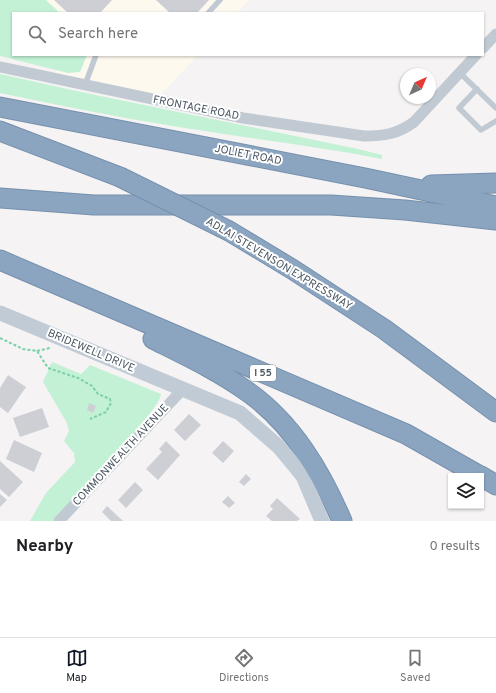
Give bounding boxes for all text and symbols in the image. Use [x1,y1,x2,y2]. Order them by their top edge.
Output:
search box [12,12,484,56]
icon: search [26,23,48,45]
text: Search here [58,25,138,44]
north arrow [400,68,436,104]
street label: FRONTAGE ROAD [152,93,240,123]
street label: JOLIET ROAD [213,142,283,168]
street label: ADLAI STEVENSON EXPRESSWAY [203,215,355,313]
street label: BRIDEWELL DRIVE [45,326,137,376]
road number: I 55 [250,365,276,381]
street label: COMMONWEALTH AVENUE [70,401,172,509]
map controls [448,473,484,509]
button: layers [448,473,484,509]
text: Nearby [16,536,73,558]
text: 0 results [429,539,480,555]
tab: Map [66,647,88,685]
tab: Directions [219,647,269,685]
tab: Saved [400,647,430,685]

